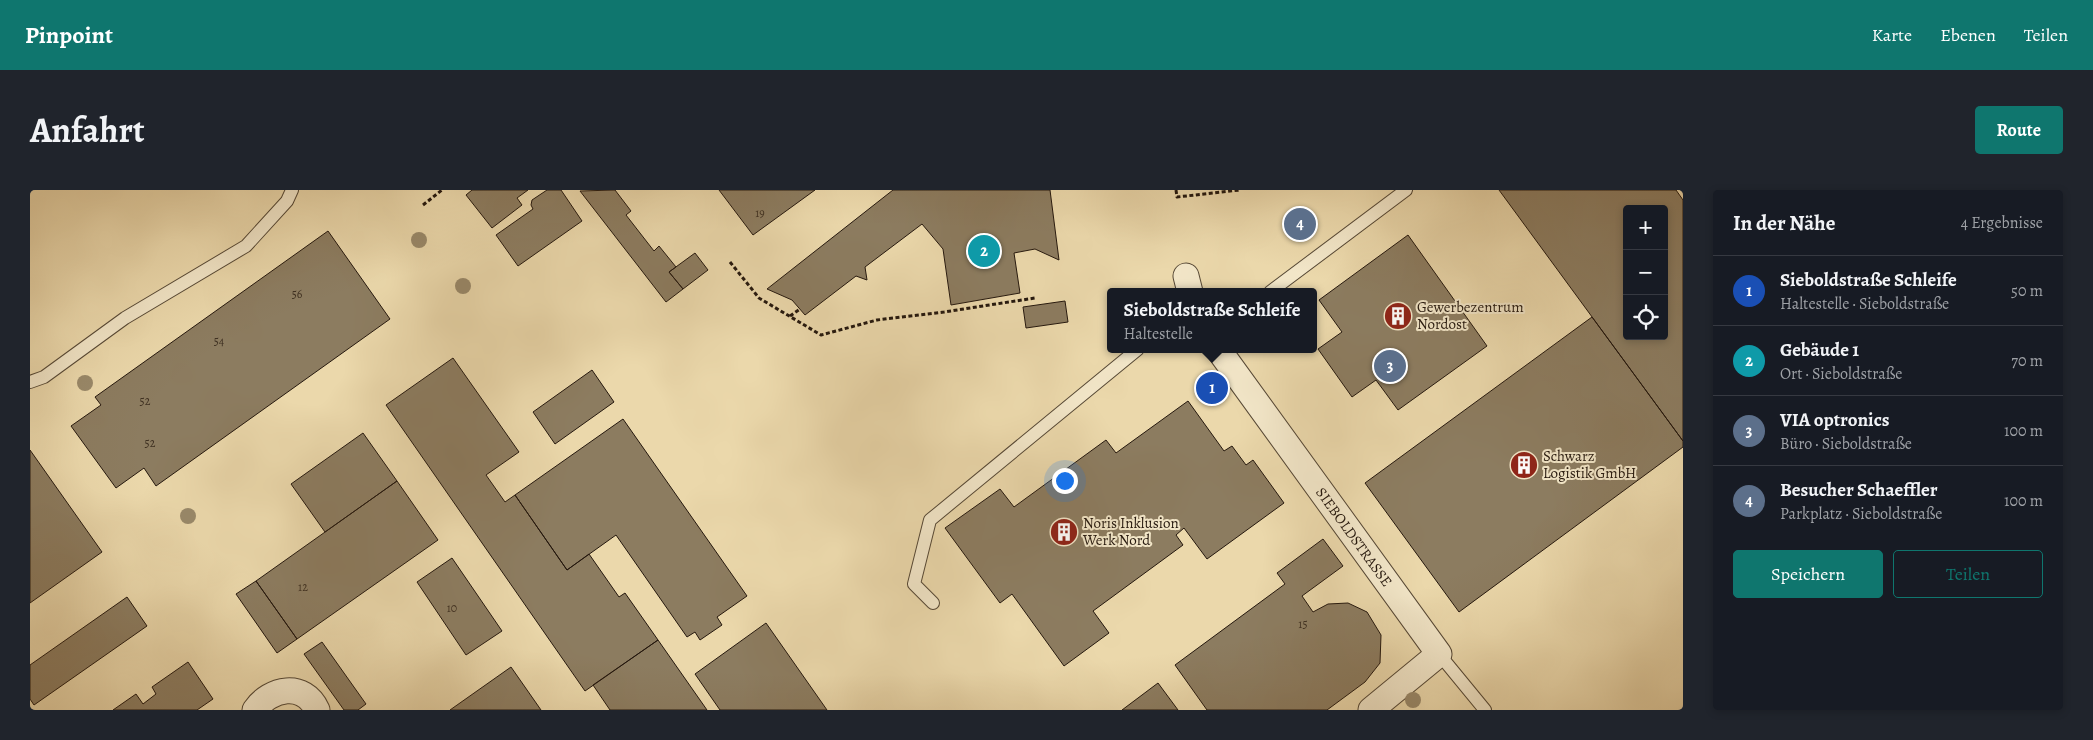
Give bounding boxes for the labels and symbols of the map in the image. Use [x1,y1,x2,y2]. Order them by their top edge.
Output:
house number: 19 [755,205,765,221]
pin: 4 [1284,205,1316,243]
pin: 2 [968,232,1000,270]
house number: 56 [292,286,303,302]
place label: Gewerbezentrum Nordost [1417,297,1524,334]
building icon: Gewerbezentrum Nordost [1383,301,1413,331]
house number: 54 [214,333,225,349]
pin: 3 [1374,347,1406,385]
pin: 1 [1196,369,1228,407]
house number: 52 [140,393,151,409]
house number: 52 [145,435,156,451]
place label: Schwarz Logistik GmbH [1543,446,1636,483]
building icon: Schwarz Logistik GmbH [1509,450,1539,480]
your location [1052,468,1078,494]
street label: SIEBOLDSTRASSE [1311,483,1397,591]
place label: Noris Inklusion Werk Nord [1082,513,1179,550]
building icon: Noris Inklusion Werk Nord [1049,517,1079,547]
house number: 12 [298,579,308,595]
house number: 10 [447,600,457,616]
house number: 15 [1298,616,1308,632]

